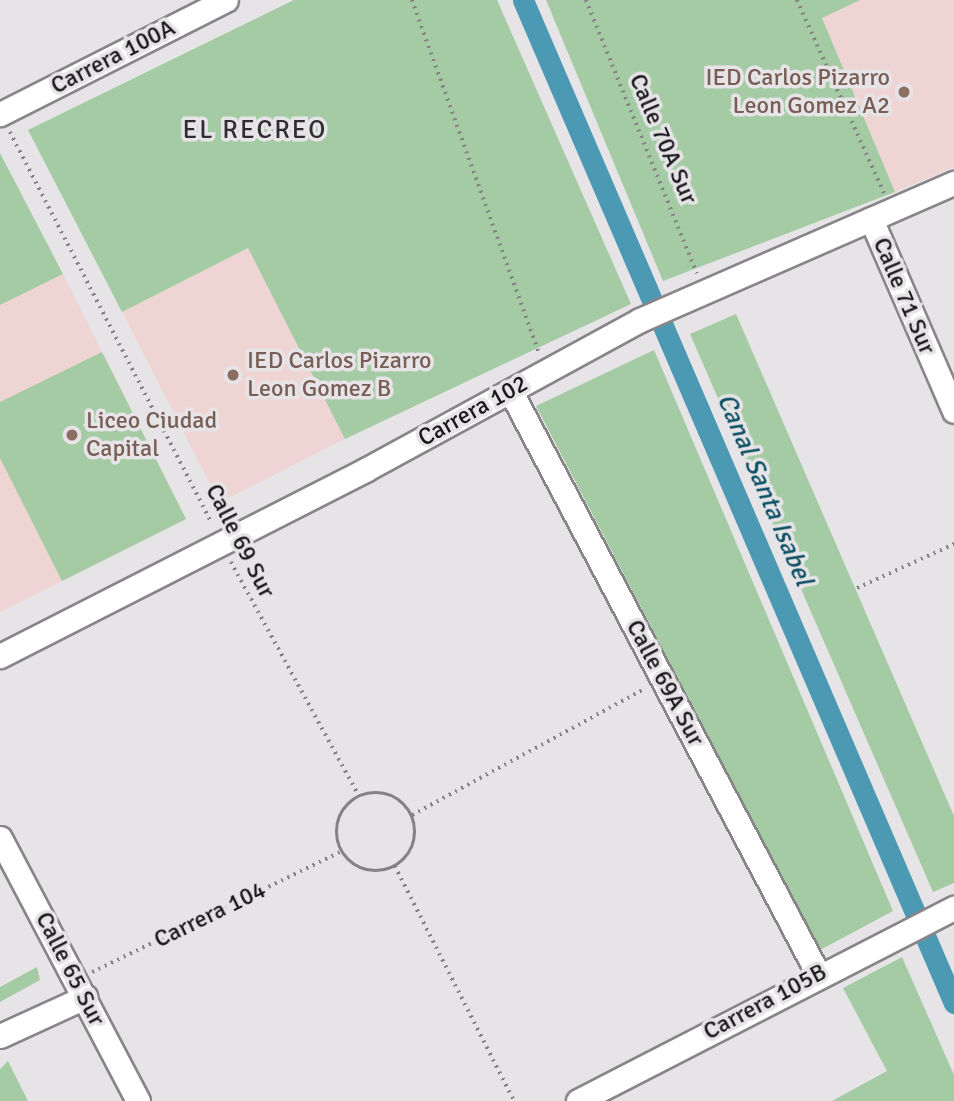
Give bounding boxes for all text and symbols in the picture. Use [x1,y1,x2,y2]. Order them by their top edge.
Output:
street label: Carrera 100A [46,13,180,101]
place label: IED Carlos Pizarro Leon Gomez A2 [705,64,890,120]
street label: Calle 70A Sur [623,70,703,208]
marker: IED Carlos Pizarro Leon Gomez A2 [896,84,912,100]
district label: EL RECREO [184,115,326,147]
street label: Calle 71 Sur [867,233,941,359]
place label: IED Carlos Pizarro Leon Gomez B [247,347,432,403]
marker: IED Carlos Pizarro Leon Gomez B [225,367,241,383]
street label: Carrera 102 [413,369,533,453]
water label: Canal Santa Isabel [709,389,819,591]
place label: Liceo Ciudad Capital [86,407,217,463]
marker: Liceo Ciudad Capital [64,427,80,443]
street label: Calle 69 Sur [199,479,281,603]
street label: Calle 69A Sur [620,615,710,751]
street label: Carrera 104 [149,876,271,954]
street label: Calle 65 Sur [29,907,111,1031]
street label: Carrera 105B [699,958,831,1046]

